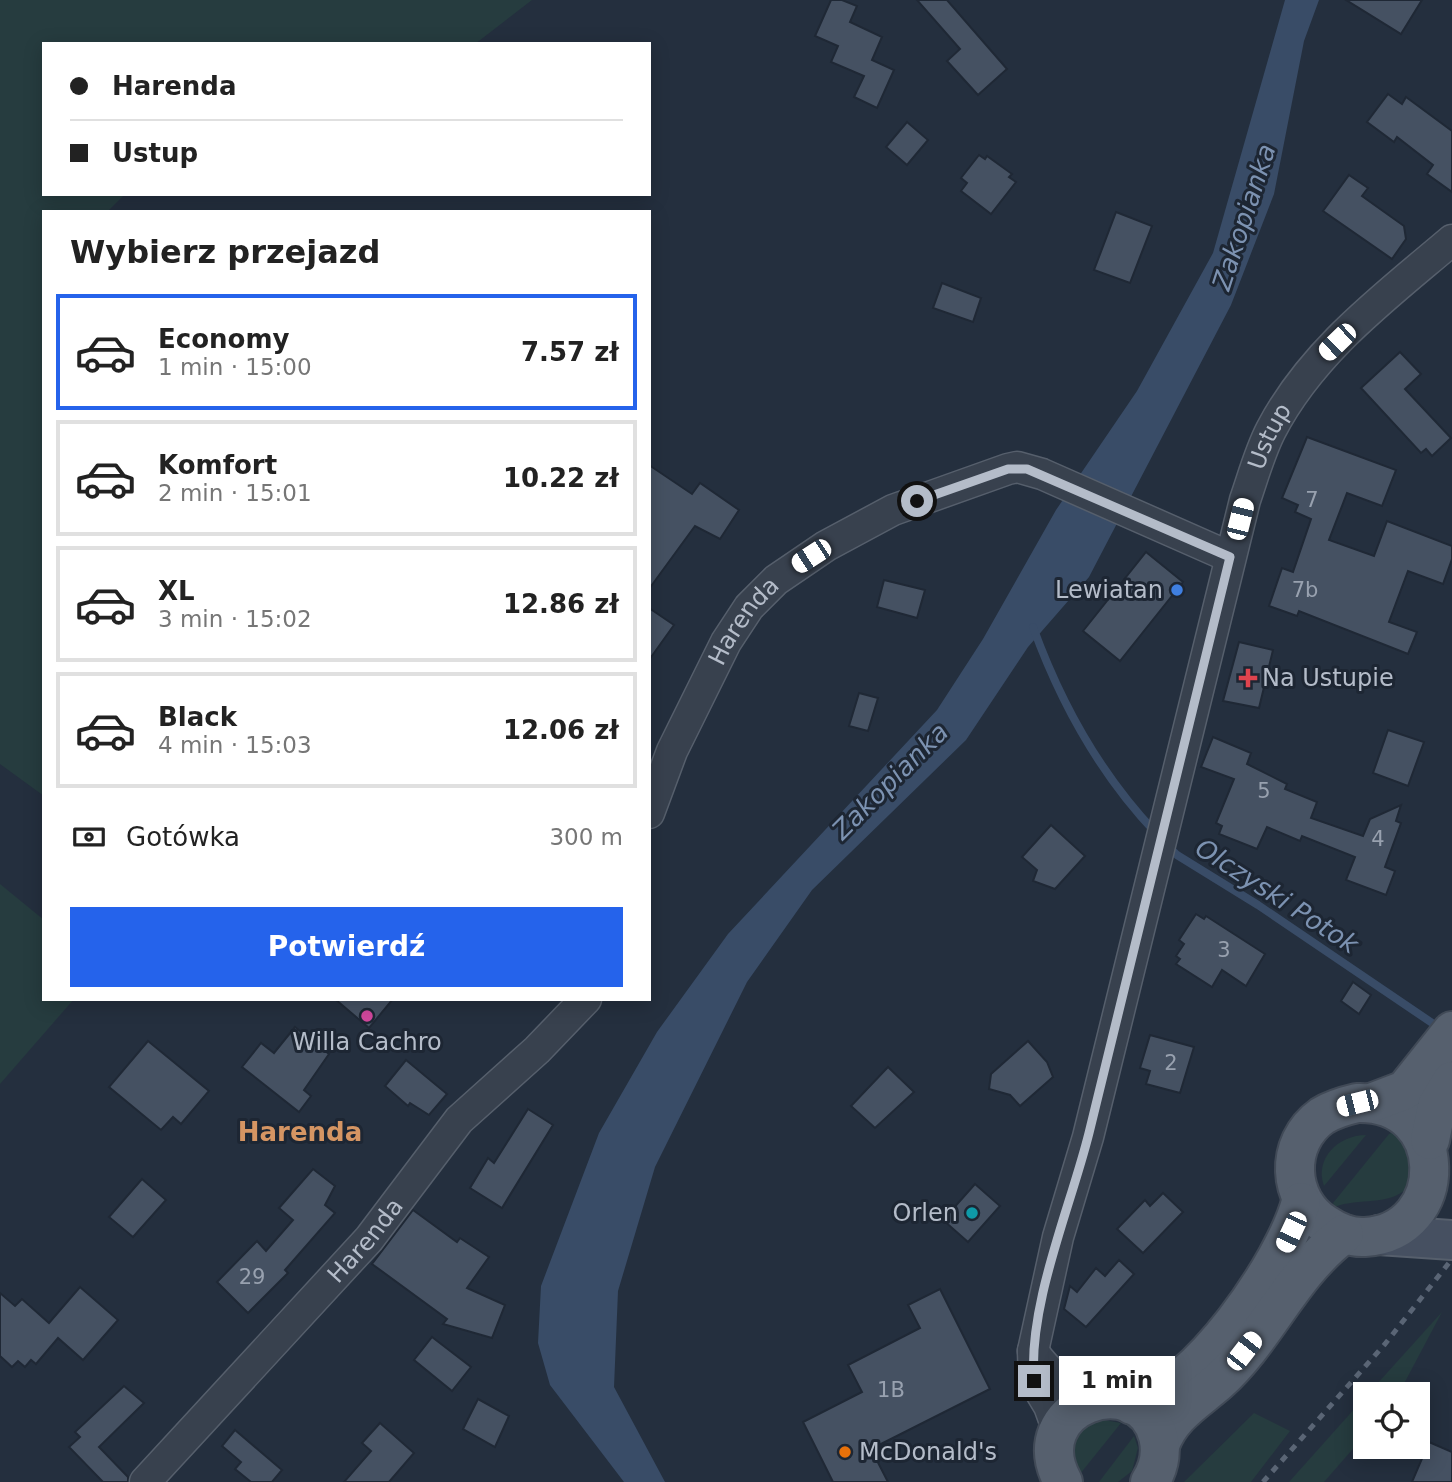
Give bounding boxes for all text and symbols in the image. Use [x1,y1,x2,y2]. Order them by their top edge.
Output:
text: Harenda [112,71,236,101]
text: Ustup [112,138,198,168]
water label: Zakopianka [1206,140,1282,295]
text: Wybierz przejazd [70,233,380,271]
car [1315,320,1360,364]
icon: car [74,321,137,384]
text: Economy [158,324,289,354]
text: 7.57 zł [521,337,619,367]
text: 1 min · 15:00 [158,354,312,380]
street label: Ustup [1242,398,1297,473]
icon: car [74,447,137,510]
text: Komfort [158,450,277,480]
text: 10.22 zł [503,463,619,493]
text: 2 min · 15:01 [158,480,312,506]
route start [901,485,933,517]
house number: 7 [1305,488,1319,512]
car [1225,496,1256,542]
car [788,536,835,576]
street label: Harenda [703,571,785,670]
icon: car [74,573,137,636]
text: XL [158,576,195,606]
place label: Lewiatan [1055,576,1163,604]
house number: 7b [1292,578,1318,602]
marker: Lewiatan [1169,582,1185,598]
text: 12.86 zł [503,589,619,619]
text: 3 min · 15:02 [158,606,312,632]
place label: Na Ustupie [1262,664,1394,692]
marker: Na Ustupie [1240,670,1256,686]
icon: car [74,699,137,762]
text: Black [158,702,237,732]
text: 12.06 zł [503,715,619,745]
water label: Zakopianka [825,717,954,846]
text: 4 min · 15:03 [158,732,312,758]
house number: 5 [1257,779,1271,803]
icon: cash [70,818,108,856]
text: Gotówka [126,822,240,852]
text: 300 m [549,824,623,850]
house number: 4 [1371,827,1385,851]
water label: Olczyski Potok [1190,832,1365,960]
button: Potwierdź [70,907,623,987]
house number: 3 [1217,938,1231,962]
marker: Willa Cachro [359,1008,375,1024]
place label: Willa Cachro [292,1028,442,1056]
house number: 2 [1164,1051,1178,1075]
car [1335,1088,1380,1118]
district label: Harenda [238,1117,362,1147]
street label: Harenda [322,1193,409,1289]
place label: Orlen [893,1199,958,1227]
marker: Orlen [964,1205,980,1221]
car [1273,1209,1310,1255]
house number: 29 [239,1265,265,1289]
car [1223,1328,1266,1374]
callout: 1 min [1058,1356,1174,1406]
route end [1018,1365,1050,1397]
text: 1 min [1081,1367,1153,1393]
house number: 1B [877,1378,905,1402]
map controls [1353,1382,1430,1459]
button: locate [1353,1382,1430,1459]
place label: McDonald's [859,1438,997,1466]
marker: McDonald's [837,1444,853,1460]

